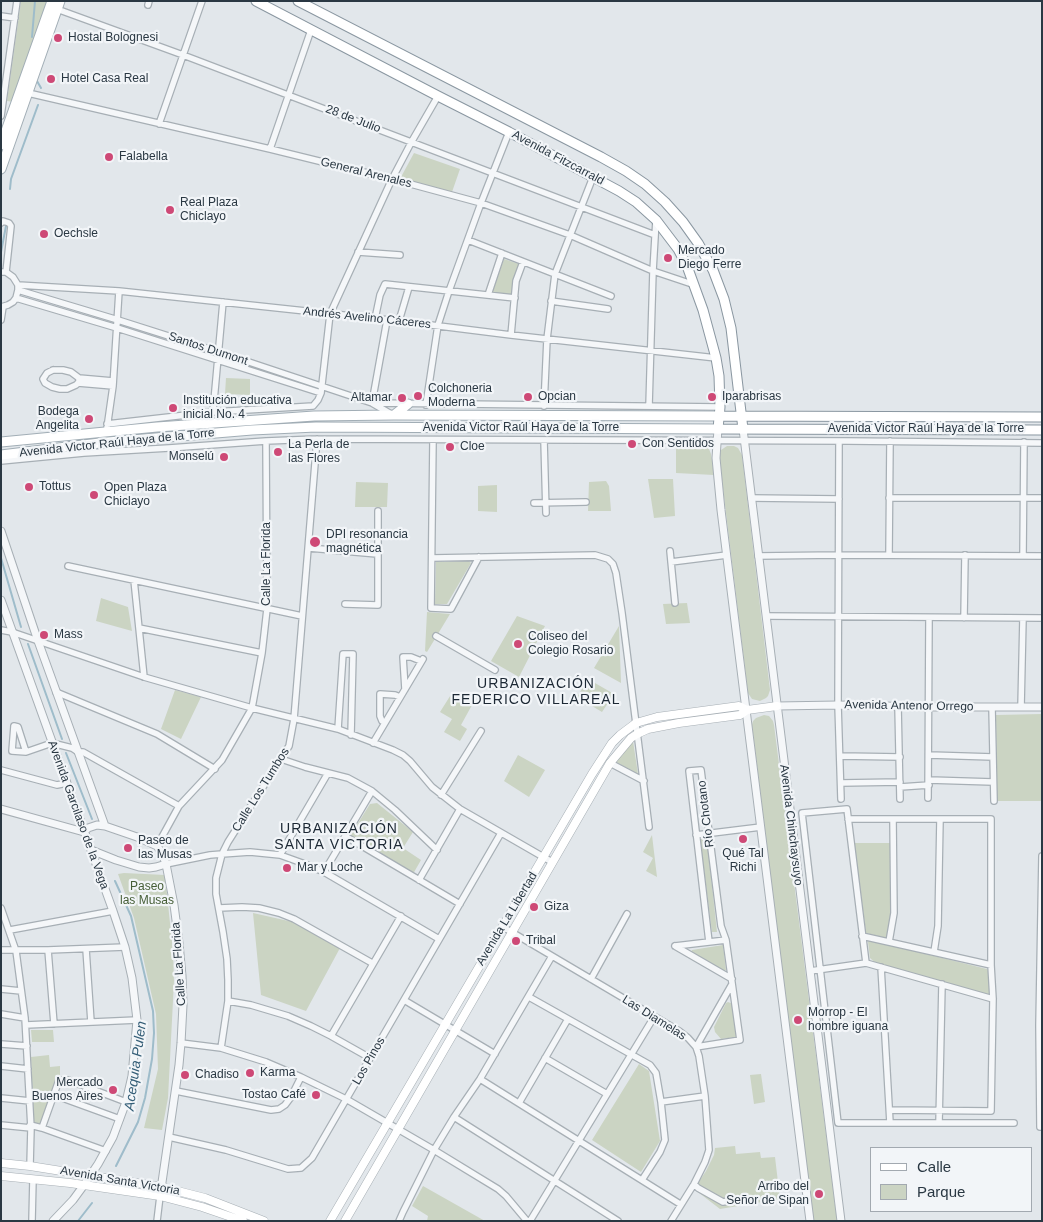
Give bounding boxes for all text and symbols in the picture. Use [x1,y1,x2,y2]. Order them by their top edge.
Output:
place label: Hostal Bolognesi [68,31,158,45]
marker: Hostal Bolognesi [52,32,64,44]
place label: Hotel Casa Real [61,72,148,86]
marker: Hotel Casa Real [45,73,57,85]
street label: 28 de Julio [323,102,383,136]
street label: Avenida Fitzcarrald [509,128,607,188]
place label: Falabella [119,150,168,164]
marker: Falabella [103,151,115,163]
street label: General Arenales [319,155,413,191]
place label: Real Plaza Chiclayo [180,196,238,224]
marker: Real Plaza Chiclayo [164,204,176,216]
place label: Oechsle [54,227,98,241]
marker: Oechsle [38,228,50,240]
place label: Mercado Diego Ferre [678,244,741,272]
marker: Mercado Diego Ferre [662,252,674,264]
street label: Andrés Avelino Cáceres [302,304,432,332]
street label: Santos Dumont [166,329,250,369]
place label: Colchoneria Moderna [428,382,492,410]
marker: Colchoneria Moderna [412,390,424,402]
place label: Opcian [538,390,576,404]
place label: Iparabrisas [722,390,781,404]
place label: Altamar [351,391,392,405]
marker: Opcian [522,391,534,403]
marker: Iparabrisas [706,391,718,403]
marker: Altamar [396,392,408,404]
place label: Institución educativa inicial No. 4 [183,394,292,422]
marker: Institución educativa inicial No. 4 [167,402,179,414]
place label: Bodega Angelita [36,405,79,433]
marker: Bodega Angelita [83,413,95,425]
street label: Avenida Victor Raúl Haya de la Torre [423,421,619,435]
street label: Avenida Victor Raúl Haya de la Torre [828,422,1024,436]
street label: Avenida Victor Raúl Haya de la Torre [19,426,215,460]
place label: Con Sentidos [642,437,714,451]
place label: La Perla de las Flores [288,438,349,466]
marker: Con Sentidos [626,438,638,450]
place label: Cloe [460,440,485,454]
marker: Cloe [444,441,456,453]
marker: La Perla de las Flores [272,446,284,458]
place label: Monselú [169,450,214,464]
marker: Monselú [218,451,230,463]
place label: Tottus [39,480,71,494]
marker: Tottus [23,481,35,493]
place label: Open Plaza Chiclayo [104,481,167,509]
marker: Open Plaza Chiclayo [88,489,100,501]
street label: Calle La Florida [260,522,274,606]
place label: DPI resonancia magnética [326,528,408,556]
marker: DPI resonancia magnética [308,535,322,549]
place label: Mass [54,628,83,642]
marker: Mass [38,629,50,641]
place label: Coliseo del Colegio Rosario [528,630,613,658]
marker: Coliseo del Colegio Rosario [512,638,524,650]
district label: URBANIZACIÓN FEDERICO VILLAREAL [449,676,623,709]
street label: Avenida Antenor Orrego [844,698,974,714]
street label: Avenida Garcilaso de la Vega [44,739,112,891]
street label: Calle Los Tumbos [229,745,293,835]
street label: Avenida Chinchaysuyo [776,764,806,886]
street label: Río Chotano [695,780,717,848]
district label: URBANIZACIÓN SANTA VICTORIA [273,821,405,854]
marker: Qué Tal Richi [737,833,749,845]
place label: Paseo de las Musas [138,834,192,862]
marker: Paseo de las Musas [122,842,134,854]
place label: Qué Tal Richi [722,847,764,875]
place label: Mar y Loche [297,861,363,875]
marker: Mar y Loche [281,862,293,874]
street label: Avenida La Libertad [473,870,541,968]
park label: Paseo las Musas [120,880,174,908]
place label: Giza [544,900,569,914]
marker: Giza [528,901,540,913]
street label: Calle La Florida [169,922,189,1006]
place label: Tribal [526,934,556,948]
marker: Tribal [510,935,522,947]
street label: Las Diamelas [619,993,689,1043]
place label: Morrop - El hombre iguana [808,1006,888,1034]
marker: Morrop - El hombre iguana [792,1014,804,1026]
water label: Acequia Pulen [121,1020,151,1112]
street label: Los Pinos [350,1035,388,1087]
place label: Karma [260,1066,295,1080]
marker: Karma [244,1067,256,1079]
place label: Chadiso [195,1068,239,1082]
marker: Chadiso [179,1069,191,1081]
place label: Mercado Buenos Aires [32,1076,103,1104]
marker: Mercado Buenos Aires [107,1084,119,1096]
place label: Tostao Café [242,1088,306,1102]
marker: Tostao Café [310,1089,322,1101]
legend [870,1147,1033,1212]
text: Calle [917,1158,951,1175]
street label: Avenida Santa Victoria [59,1163,181,1199]
place label: Arribo del Señor de Sipan [726,1180,809,1208]
text: Parque [917,1183,965,1200]
marker: Arribo del Señor de Sipan [813,1188,825,1200]

